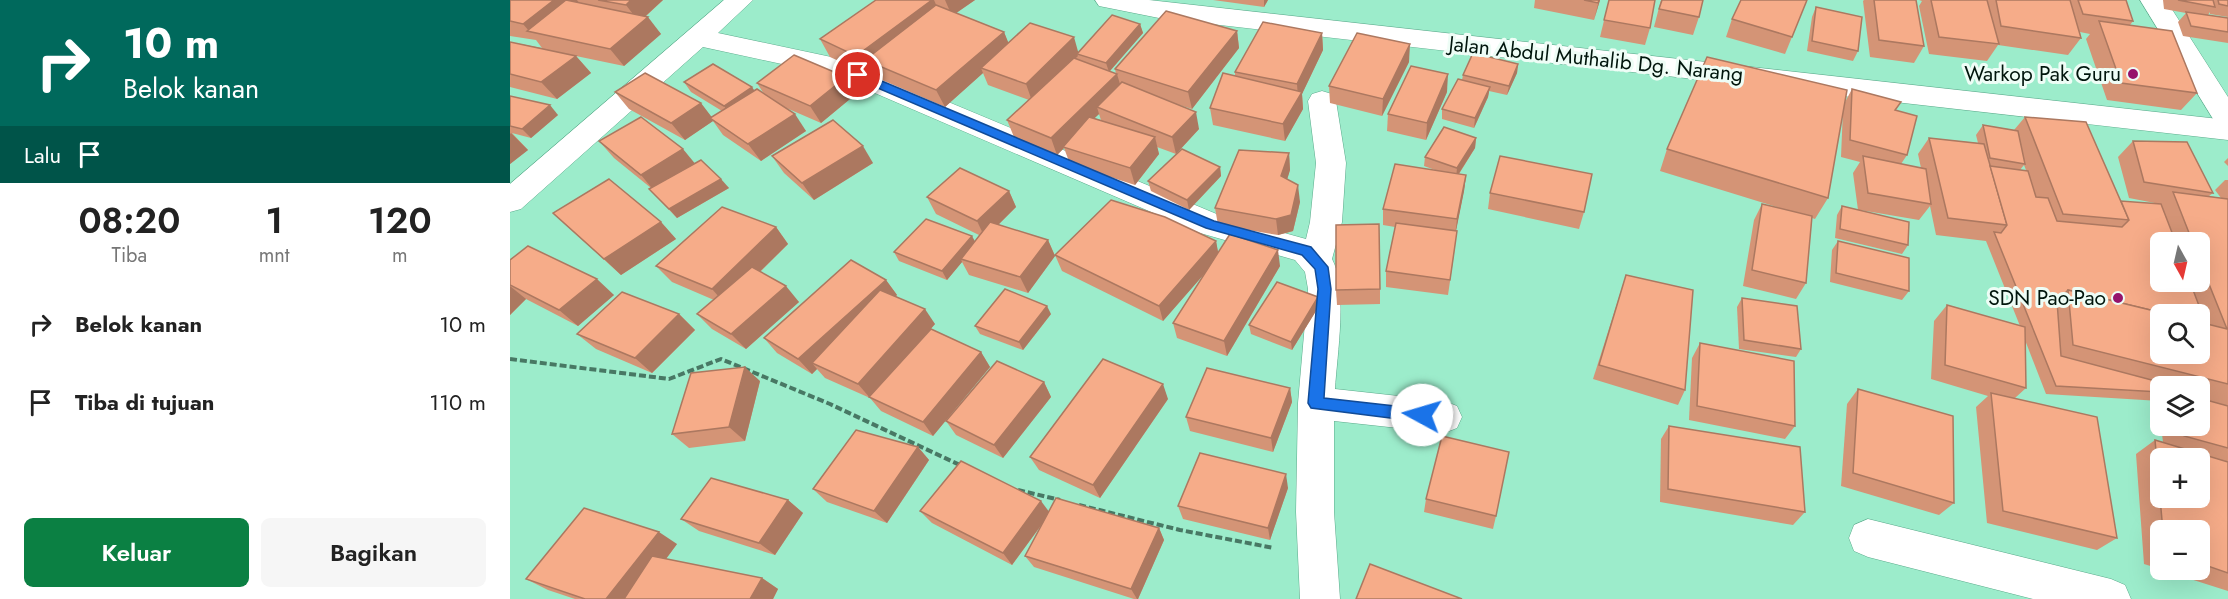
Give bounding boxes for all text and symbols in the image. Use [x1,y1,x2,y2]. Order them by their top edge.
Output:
text: 10 m [123,13,219,74]
icon: right [24,24,102,102]
street label: Jalan Abdul Muthalib Dg. Narang [1444,28,1745,89]
pin [832,49,883,100]
icon: arrive [841,58,874,91]
place label: Warkop Pak Guru [1964,59,2121,89]
marker: Warkop Pak Guru [2126,67,2140,81]
text: Belok kanan [123,69,259,108]
icon: arrive [73,138,106,171]
text: Lalu [24,139,61,171]
text: 08:20 [78,194,180,246]
text: 1 [265,194,283,246]
text: 120 [368,194,432,246]
north arrow [2150,232,2210,292]
map controls [2150,232,2210,580]
text: Tiba [112,241,147,270]
text: mnt [259,241,290,270]
text: m [392,241,408,270]
place label: SDN Pao-Pao [1988,283,2106,313]
marker: SDN Pao-Pao [2111,291,2125,305]
button: search [2150,304,2210,364]
icon: right [24,308,57,341]
text: Belok kanan [75,308,202,340]
text: 10 m [439,308,486,340]
button: layers [2150,376,2210,436]
position arrow [1390,383,1454,447]
icon: arrive [24,386,57,419]
text: Tiba di tujuan [75,386,214,418]
text: 110 m [429,386,486,418]
button: + [2150,448,2210,508]
button: Keluar [24,518,249,587]
button: Bagikan [261,518,486,587]
button: − [2150,520,2210,580]

